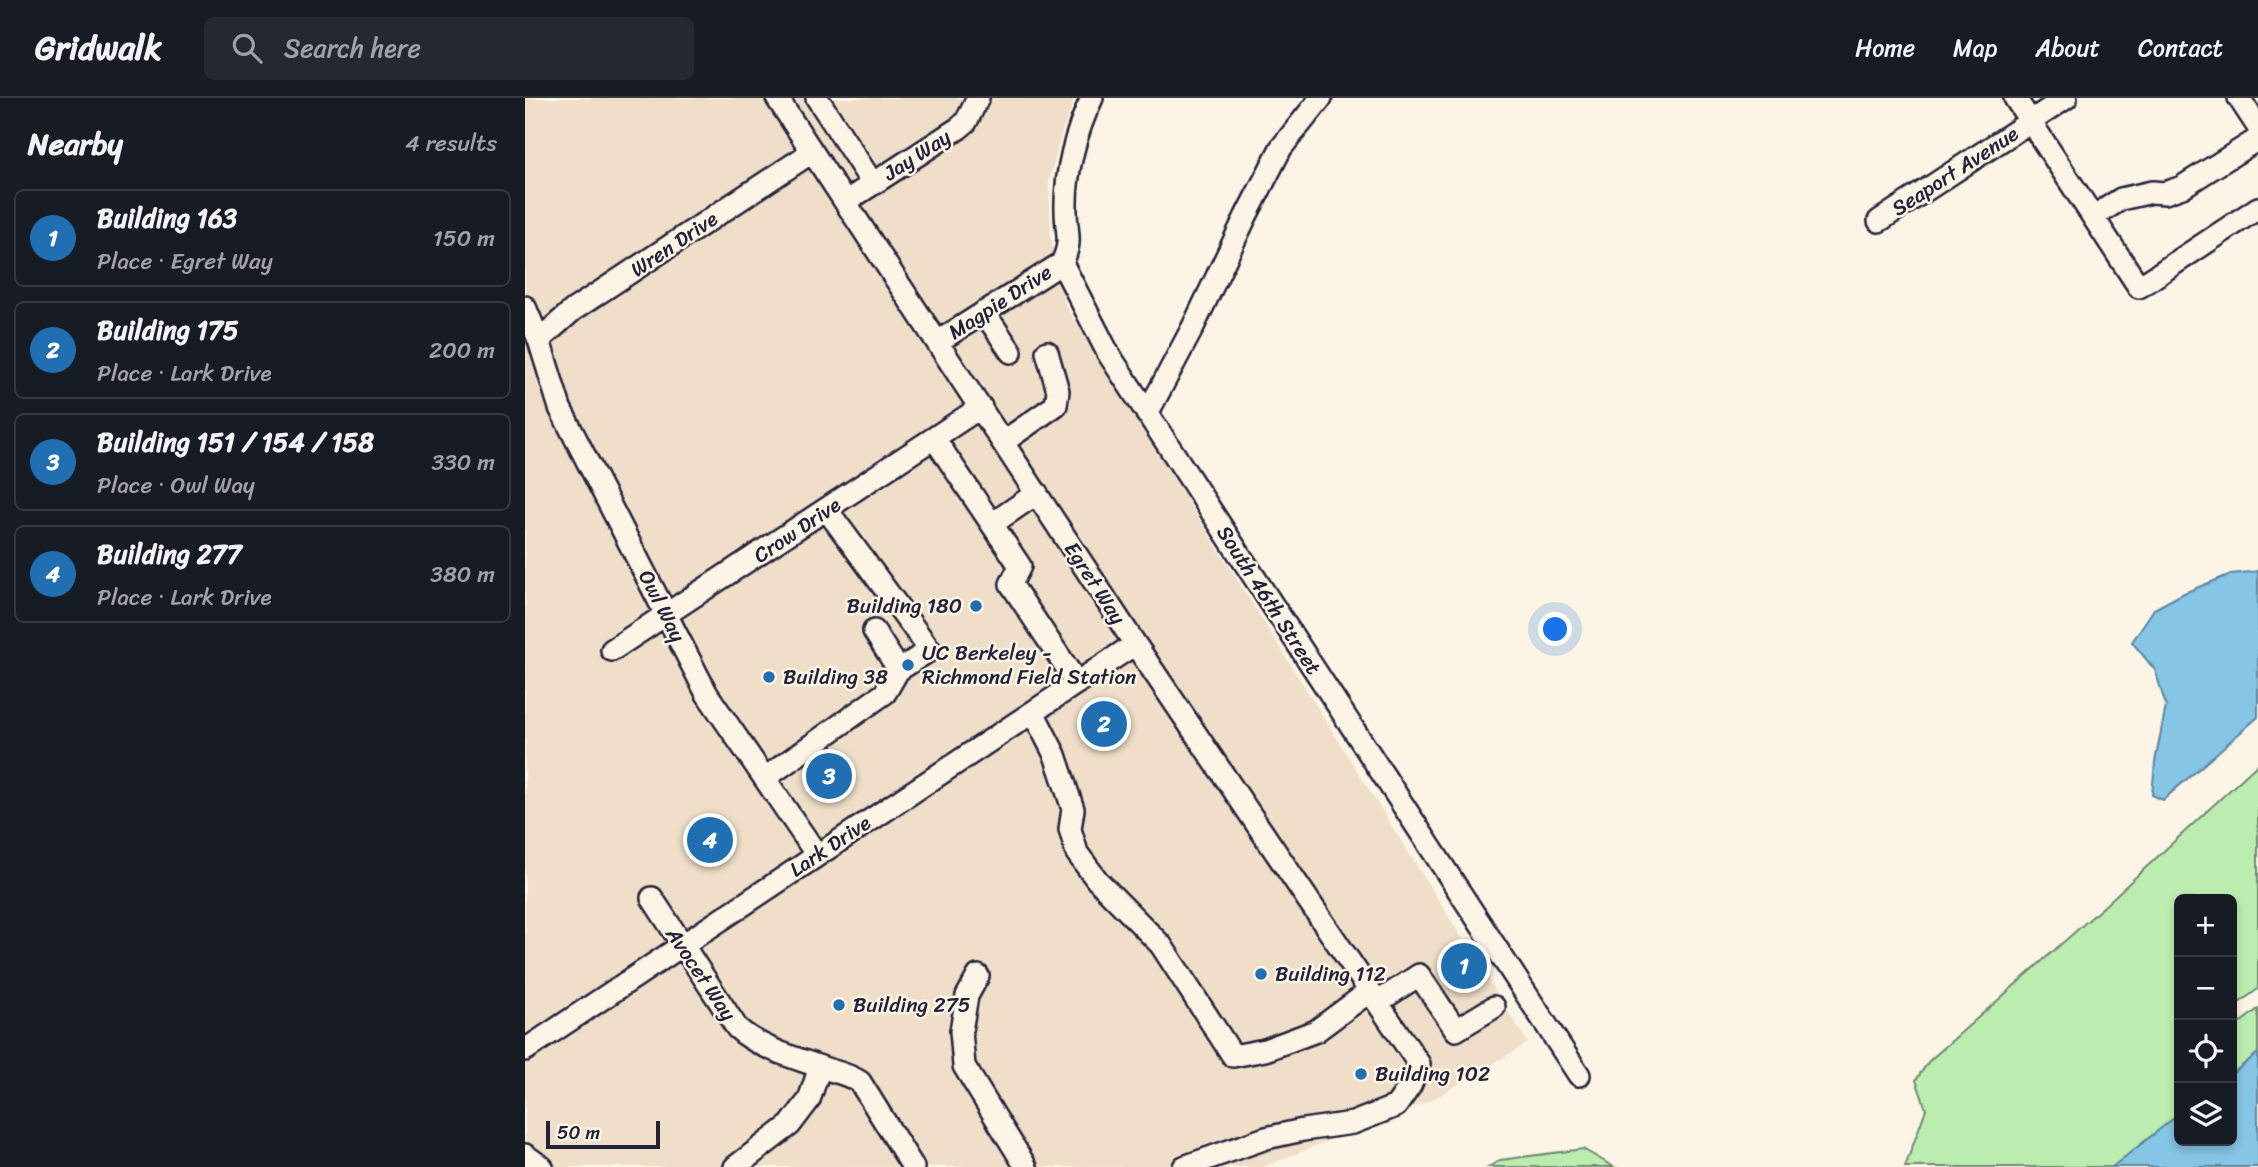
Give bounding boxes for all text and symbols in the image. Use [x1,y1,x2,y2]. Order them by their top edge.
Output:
search box [204,17,694,80]
text: Gridwalk [35,19,162,77]
text: Search here [284,25,421,71]
text: Home [1855,27,1915,69]
text: Map [1953,27,1997,69]
text: About [2035,27,2100,69]
text: Contact [2138,27,2223,69]
icon: search [228,29,266,67]
street label: Seaport Avenue [1884,115,2026,227]
text: Nearby [28,117,123,171]
street label: Jay Way [875,119,959,192]
text: 4 results [405,123,497,164]
text: Building 163 [97,195,237,241]
street label: Wren Drive [622,201,726,287]
text: 1 [48,218,58,259]
text: 150 m [433,218,495,259]
text: Place · Egret Way [97,241,273,282]
street label: Magpie Drive [940,254,1060,350]
text: Building 175 [97,307,239,353]
text: 2 [46,330,60,371]
text: 200 m [429,330,495,371]
text: Place · Lark Drive [97,353,272,394]
text: Building 151 / 154 / 158 [97,419,374,465]
text: 3 [47,442,59,483]
text: 330 m [432,442,495,483]
text: Place · Owl Way [97,465,255,506]
street label: Crow Drive [745,487,849,573]
street label: South 46th Street [1206,517,1332,683]
text: Building 277 [97,531,242,577]
street label: Egret Way [1054,534,1136,633]
text: 4 [46,554,60,595]
text: 380 m [430,554,495,595]
street label: Owl Way [628,563,697,649]
text: Place · Lark Drive [97,577,272,618]
place label: Building 180 [846,587,962,625]
marker: Building 180 [968,598,984,614]
your location [1538,612,1572,646]
place label: UC Berkeley - Richmond Field Station [922,634,1136,696]
marker: UC Berkeley - Richmond Field Station [900,657,916,673]
place label: Building 38 [783,658,888,696]
marker: Building 38 [761,669,777,685]
pin: 2 [1081,698,1127,750]
pin: 3 [806,750,852,802]
street label: Lark Drive [781,804,879,888]
pin: 4 [687,814,733,866]
map controls [2174,894,2237,1146]
button: + [2174,894,2237,957]
street label: Avocet Way [655,918,747,1029]
pin: 1 [1441,940,1487,992]
place label: Building 112 [1275,955,1386,993]
button: − [2174,957,2237,1020]
marker: Building 112 [1253,966,1269,982]
place label: Building 275 [853,986,971,1024]
marker: Building 275 [831,997,847,1013]
button: locate [2174,1020,2237,1083]
place label: Building 102 [1375,1055,1490,1093]
marker: Building 102 [1353,1066,1369,1082]
button: layers [2174,1083,2237,1146]
text: 50 m [557,1116,600,1149]
scale bar [546,1118,660,1150]

